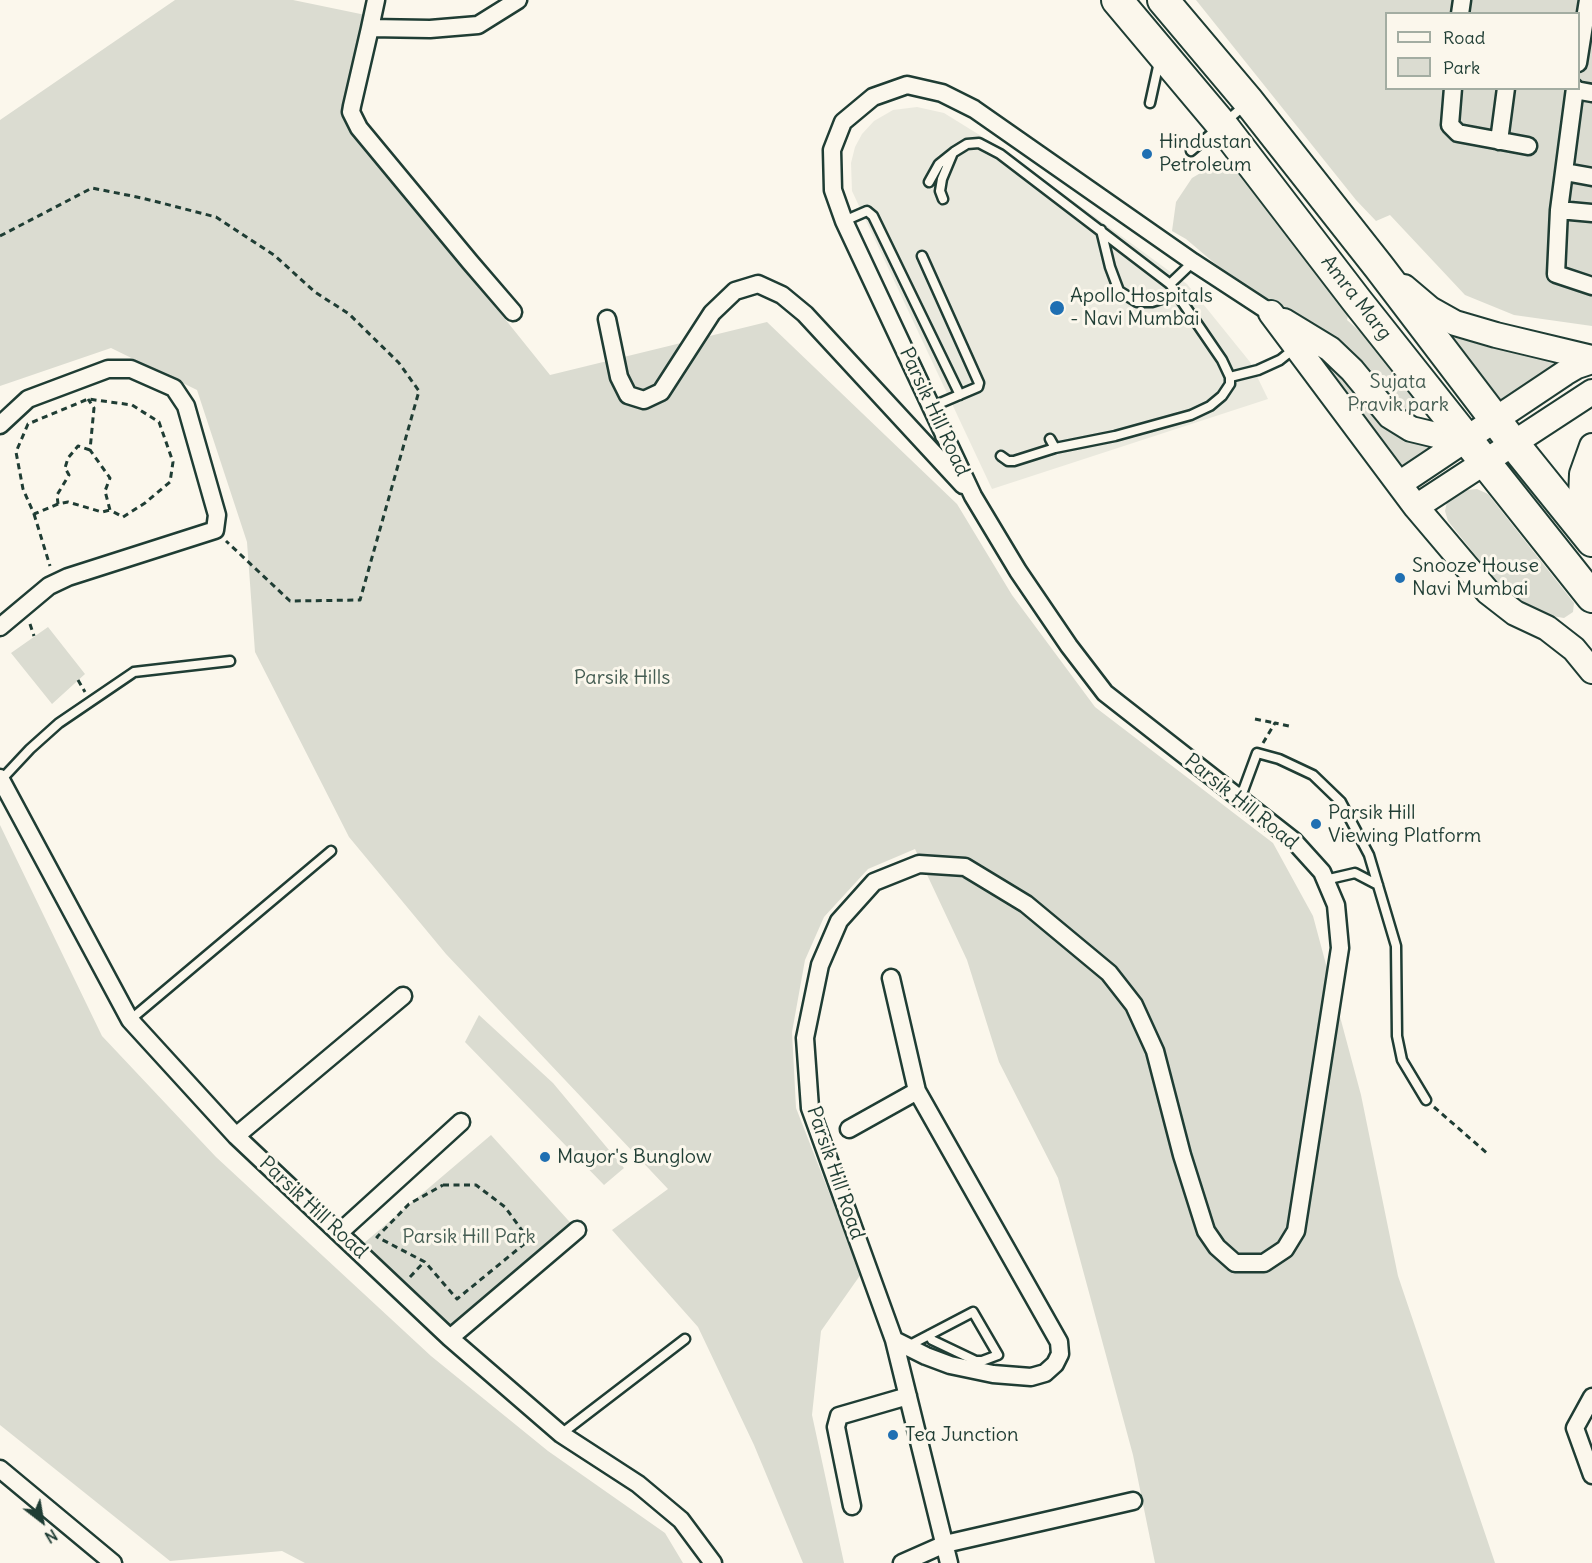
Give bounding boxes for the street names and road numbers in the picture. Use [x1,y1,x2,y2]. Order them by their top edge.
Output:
street label: Amra Marg [1315,251,1397,345]
street label: Parsik Hill Road [894,344,974,480]
street label: Parsik Hill Road [1179,749,1303,855]
street label: Parsik Hill Road [801,1103,869,1243]
street label: Parsik Hill Road [254,1152,372,1264]

